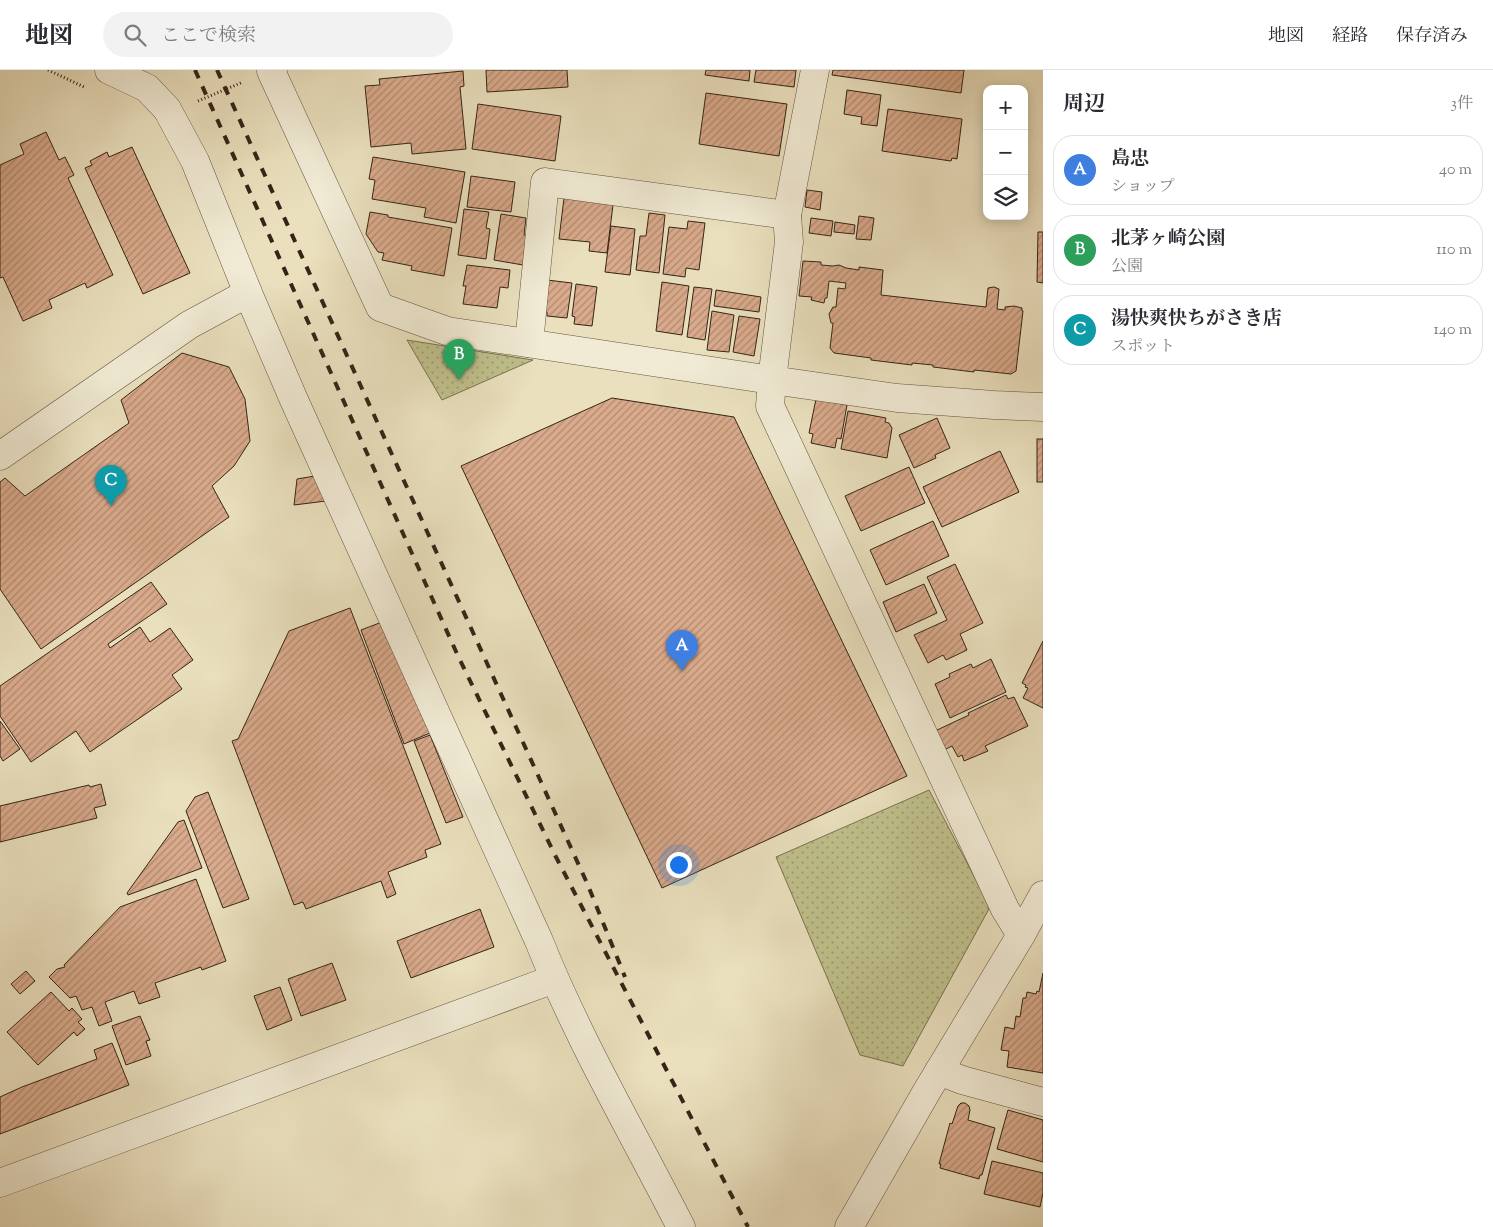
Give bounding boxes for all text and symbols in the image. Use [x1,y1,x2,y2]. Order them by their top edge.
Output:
search box [103,12,453,57]
text: 地図 [25,20,73,54]
icon: search [121,21,149,49]
text: ここで検索 [161,23,256,50]
text: 地図 [1268,24,1304,50]
text: 経路 [1332,24,1368,50]
text: 保存済み [1396,24,1468,50]
map controls [983,85,1028,220]
button: + [983,85,1028,130]
text: 周辺 [1063,90,1105,120]
text: 3件 [1451,93,1473,116]
button: − [983,130,1028,175]
text: 島忠 [1111,146,1149,173]
text: A [1074,159,1087,182]
text: 40 m [1439,159,1472,182]
button: layers [983,175,1028,220]
text: ショップ [1111,176,1175,199]
text: 北茅ヶ崎公園 [1111,226,1225,253]
text: B [1075,239,1085,262]
text: 110 m [1436,239,1472,262]
text: 公園 [1111,256,1143,279]
text: 湯快爽快ちがさき店 [1111,306,1282,333]
text: C [1074,319,1086,342]
text: 140 m [1434,319,1472,342]
text: スポット [1111,336,1175,359]
pin: B [443,339,475,380]
pin: C [95,465,127,506]
pin: A [666,630,698,671]
your location [666,852,692,878]

